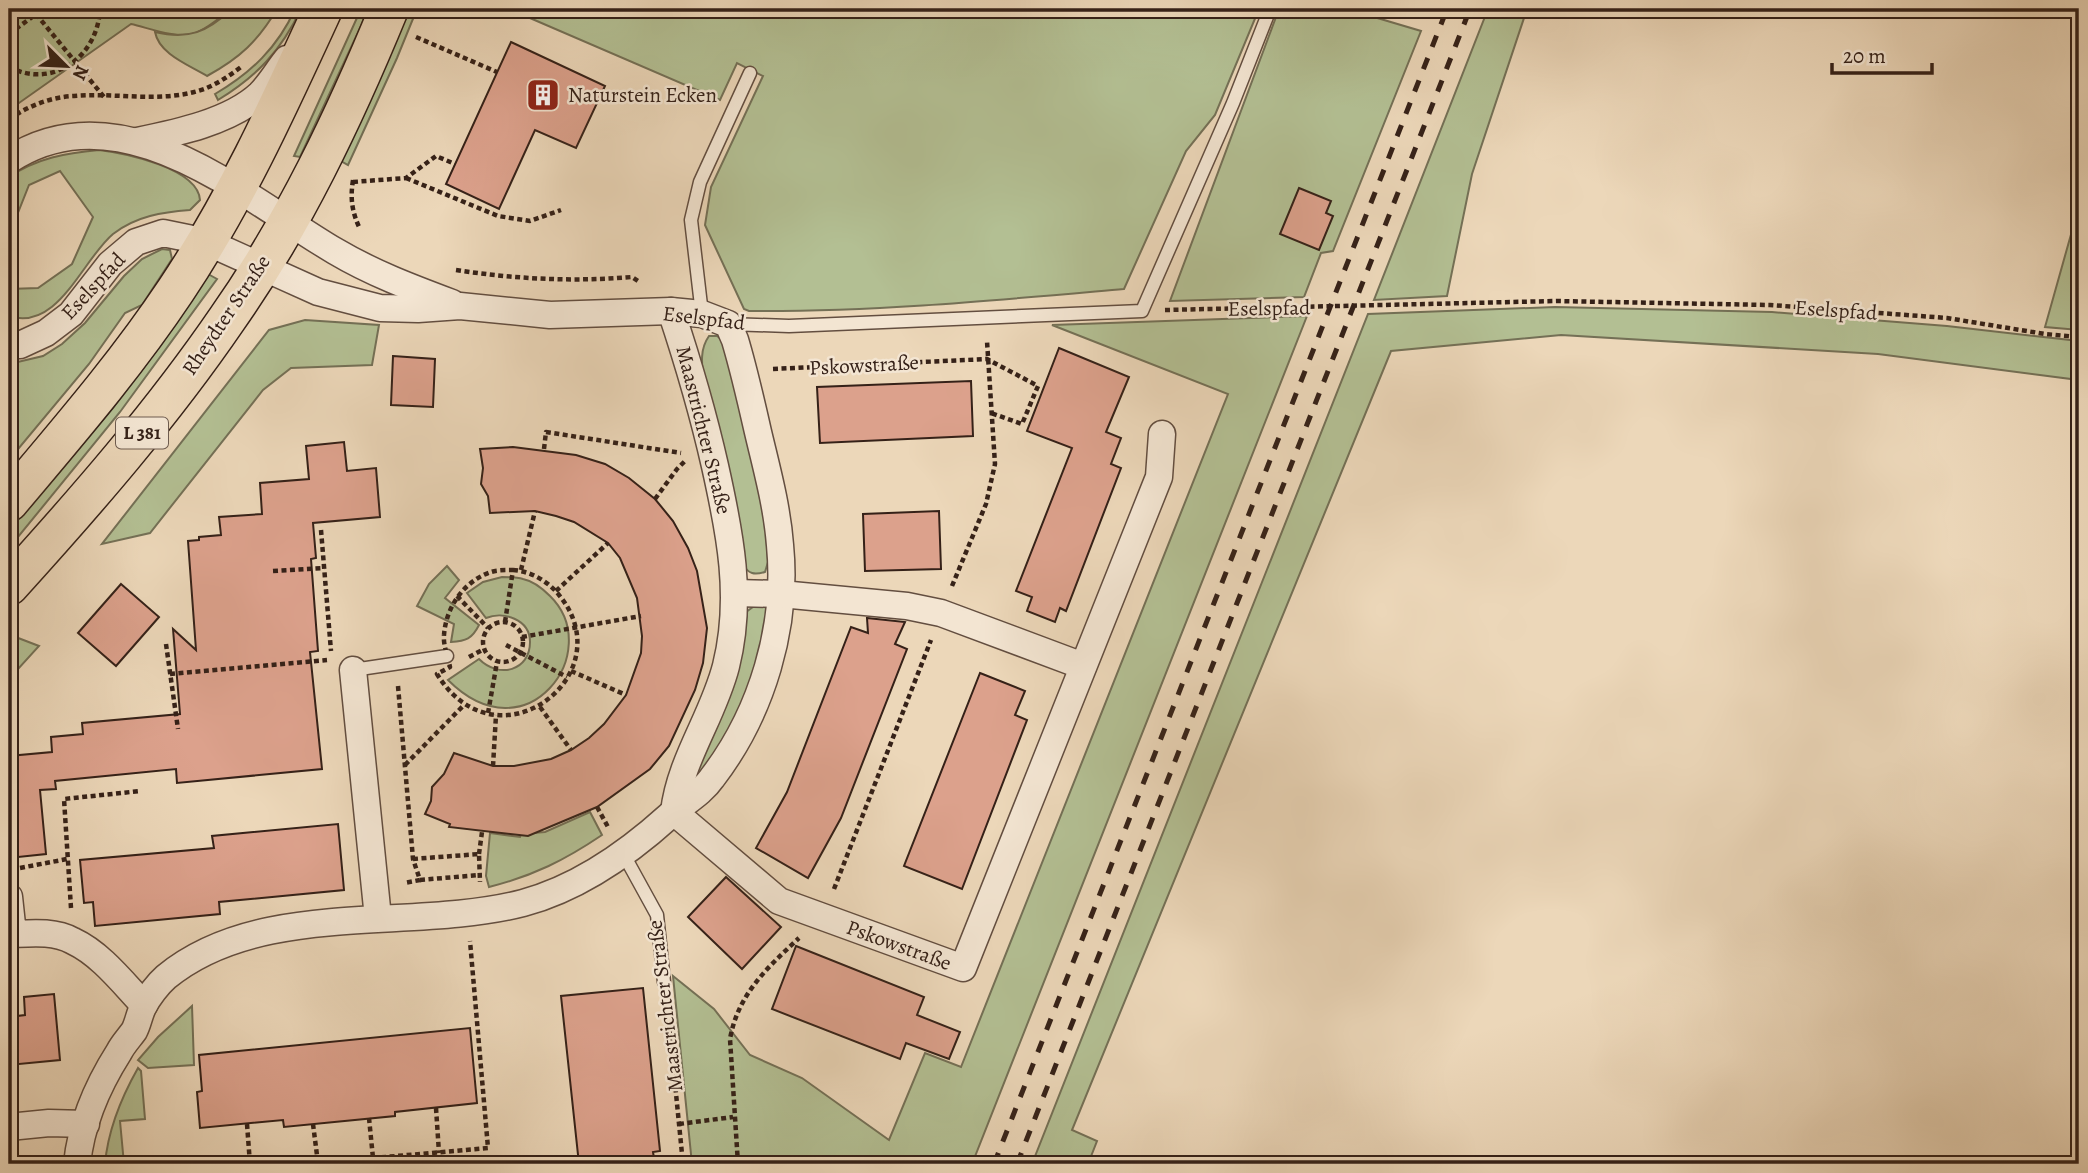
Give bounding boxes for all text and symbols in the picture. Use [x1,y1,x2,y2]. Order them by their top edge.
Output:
north arrow [32,32,102,102]
scale bar [1832,32,1932,76]
text: 20 m [1843,42,1886,70]
text: N [66,61,95,84]
building icon: Naturstein Ecken [524,76,562,114]
place label: Naturstein Ecken [568,81,717,109]
street label: Eselspfad [55,246,132,326]
street label: Rheydter Straße [175,249,277,381]
street label: Eselspfad [1227,293,1311,323]
street label: Eselspfad [1794,293,1879,327]
street label: Eselspfad [661,299,747,337]
street label: Maastrichter Straße [670,343,738,517]
street label: Pskowstraße [808,348,920,382]
road number: L 381 [116,418,168,448]
street label: Pskowstraße [843,913,955,977]
street label: Maastrichter Straße [641,919,689,1093]

